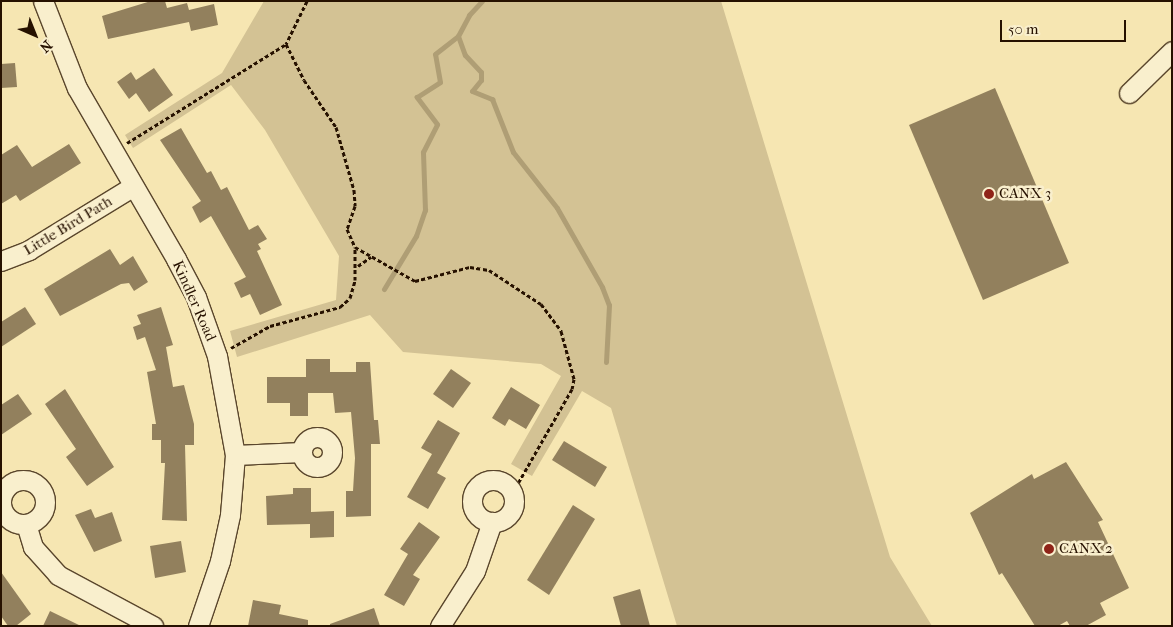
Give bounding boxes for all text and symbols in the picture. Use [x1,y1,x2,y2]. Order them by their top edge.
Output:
north arrow [10,10,60,60]
scale bar [1003,10,1129,42]
text: 50 m [1008,20,1038,38]
text: N [36,36,55,56]
place label: CANX 3 [999,185,1051,203]
marker: CANX 3 [983,188,995,200]
street label: Little Bird Path [20,193,116,259]
street label: Kindler Road [168,258,220,344]
place label: CANX 2 [1059,540,1113,558]
marker: CANX 2 [1043,543,1055,555]

